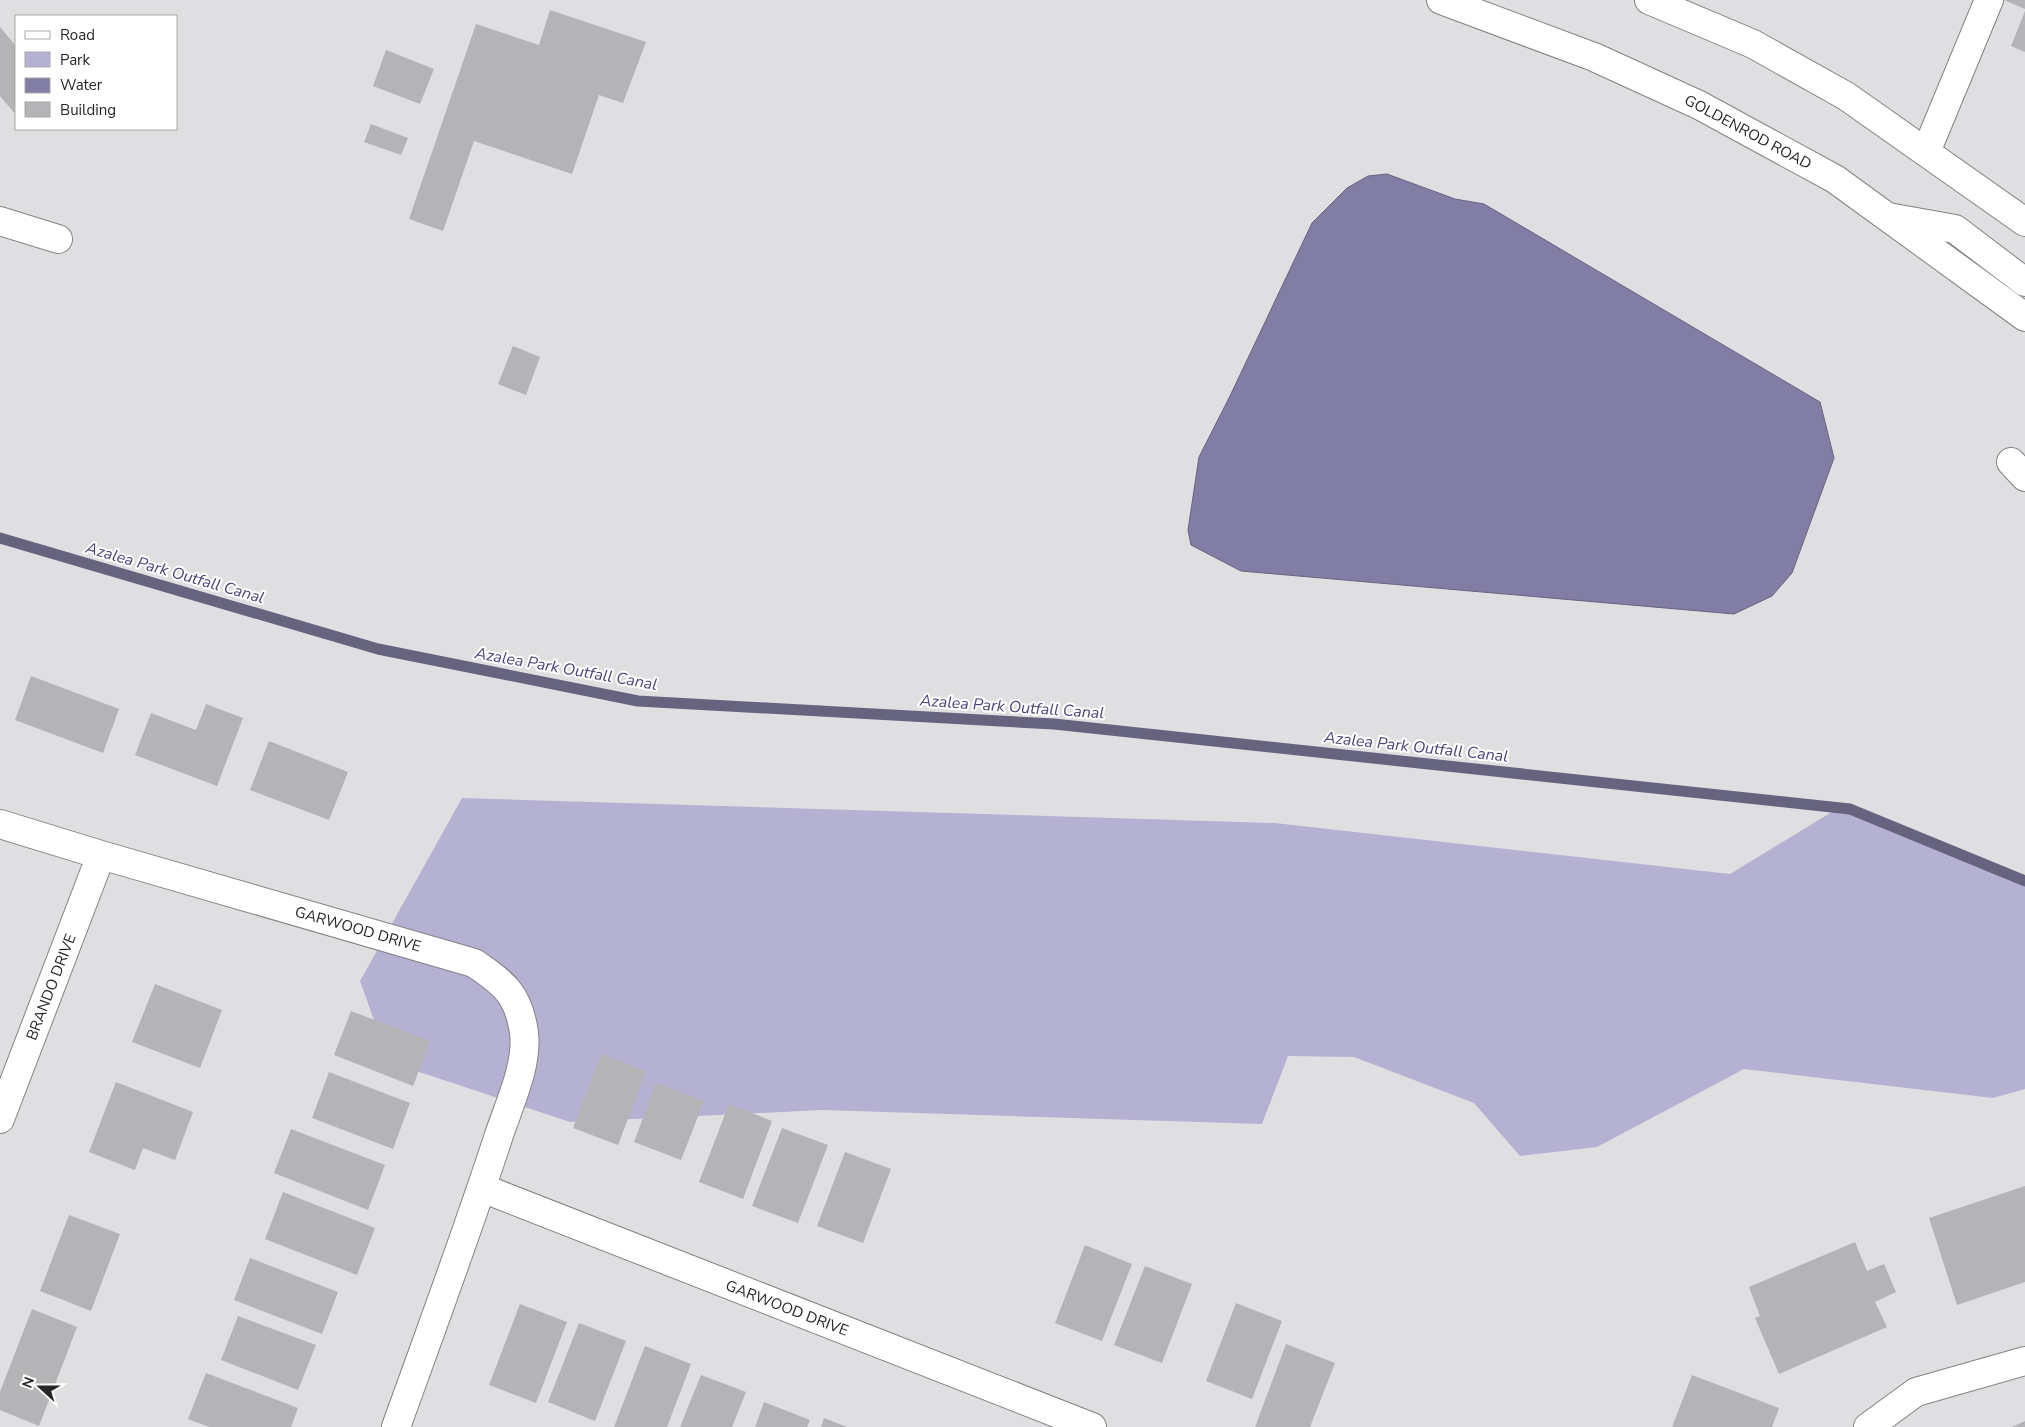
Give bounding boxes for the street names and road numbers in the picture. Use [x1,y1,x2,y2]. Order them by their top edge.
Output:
street label: GOLDENROD ROAD [1681,90,1815,174]
street label: GARWOOD DRIVE [293,901,423,957]
street label: BRANDO DRIVE [21,931,81,1043]
street label: GARWOOD DRIVE [723,1275,851,1341]

